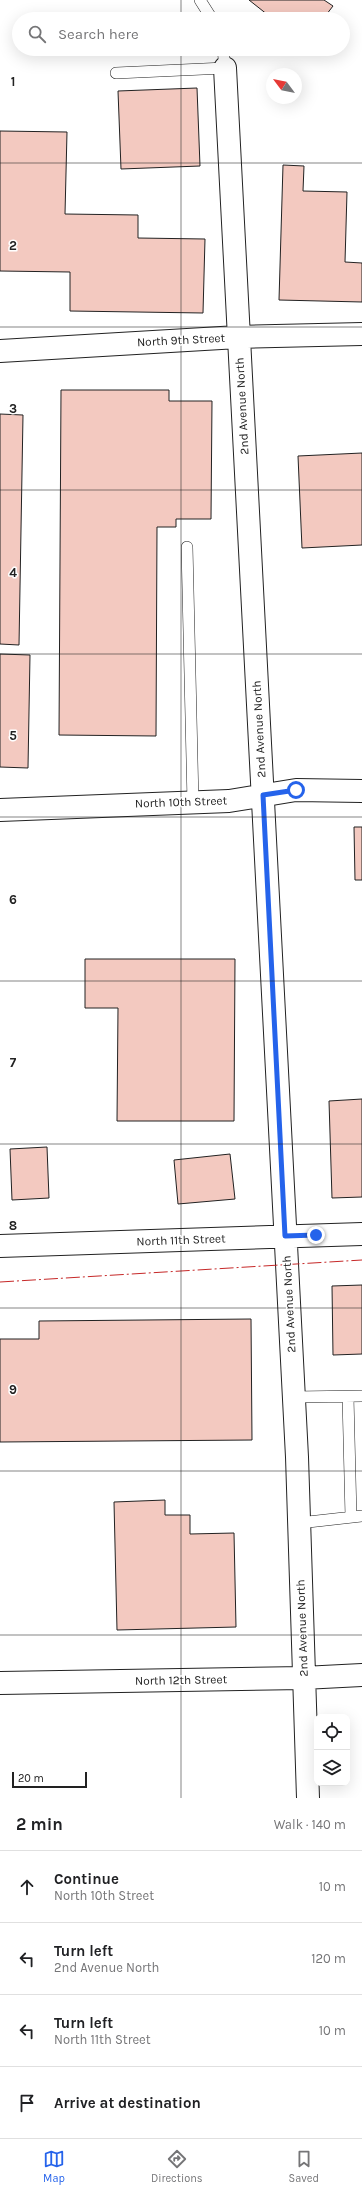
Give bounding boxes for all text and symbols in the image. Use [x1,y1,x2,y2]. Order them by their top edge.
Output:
search box [12,12,350,56]
icon: search [26,23,48,45]
text: Search here [58,25,139,43]
north arrow [266,68,302,104]
text: 1 [11,74,15,89]
text: 2 [9,238,17,253]
street label: North 9th Street [137,331,226,349]
street label: 2nd Avenue North [232,357,252,455]
text: 3 [9,401,17,416]
text: 4 [9,565,17,580]
street label: 2nd Avenue North [249,680,269,778]
text: 5 [9,728,17,743]
route start [287,781,305,799]
street label: North 10th Street [135,793,228,811]
text: 6 [9,892,17,907]
text: 7 [10,1055,17,1070]
text: 8 [9,1218,17,1233]
route end [307,1226,325,1244]
street label: North 11th Street [136,1231,226,1249]
street label: 2nd Avenue North [279,1255,299,1353]
text: 9 [9,1382,17,1397]
street label: 2nd Avenue North [293,1579,311,1677]
street label: North 12th Street [135,1672,228,1688]
map controls [314,1714,350,1786]
button: locate [314,1714,350,1750]
button: layers [314,1750,350,1786]
scale bar [12,1770,87,1789]
text: 20 m [18,1772,44,1785]
text: 2 min [16,1814,63,1834]
text: Walk · 140 m [274,1817,346,1832]
text: Continue [54,1870,119,1888]
icon: ahead [16,1876,38,1898]
text: 10 m [319,1879,346,1894]
text: North 10th Street [54,1888,154,1903]
text: Turn left [54,1942,113,1960]
icon: left [16,1948,38,1970]
text: 120 m [311,1951,346,1966]
text: 2nd Avenue North [54,1960,159,1975]
text: Turn left [54,2014,113,2032]
icon: left [16,2020,38,2042]
text: 10 m [319,2023,346,2038]
text: North 11th Street [54,2032,151,2047]
icon: arrive [16,2092,38,2114]
text: Arrive at destination [54,2094,201,2112]
tab: Map [43,2148,65,2185]
tab: Directions [151,2148,203,2185]
tab: Saved [289,2148,319,2185]

